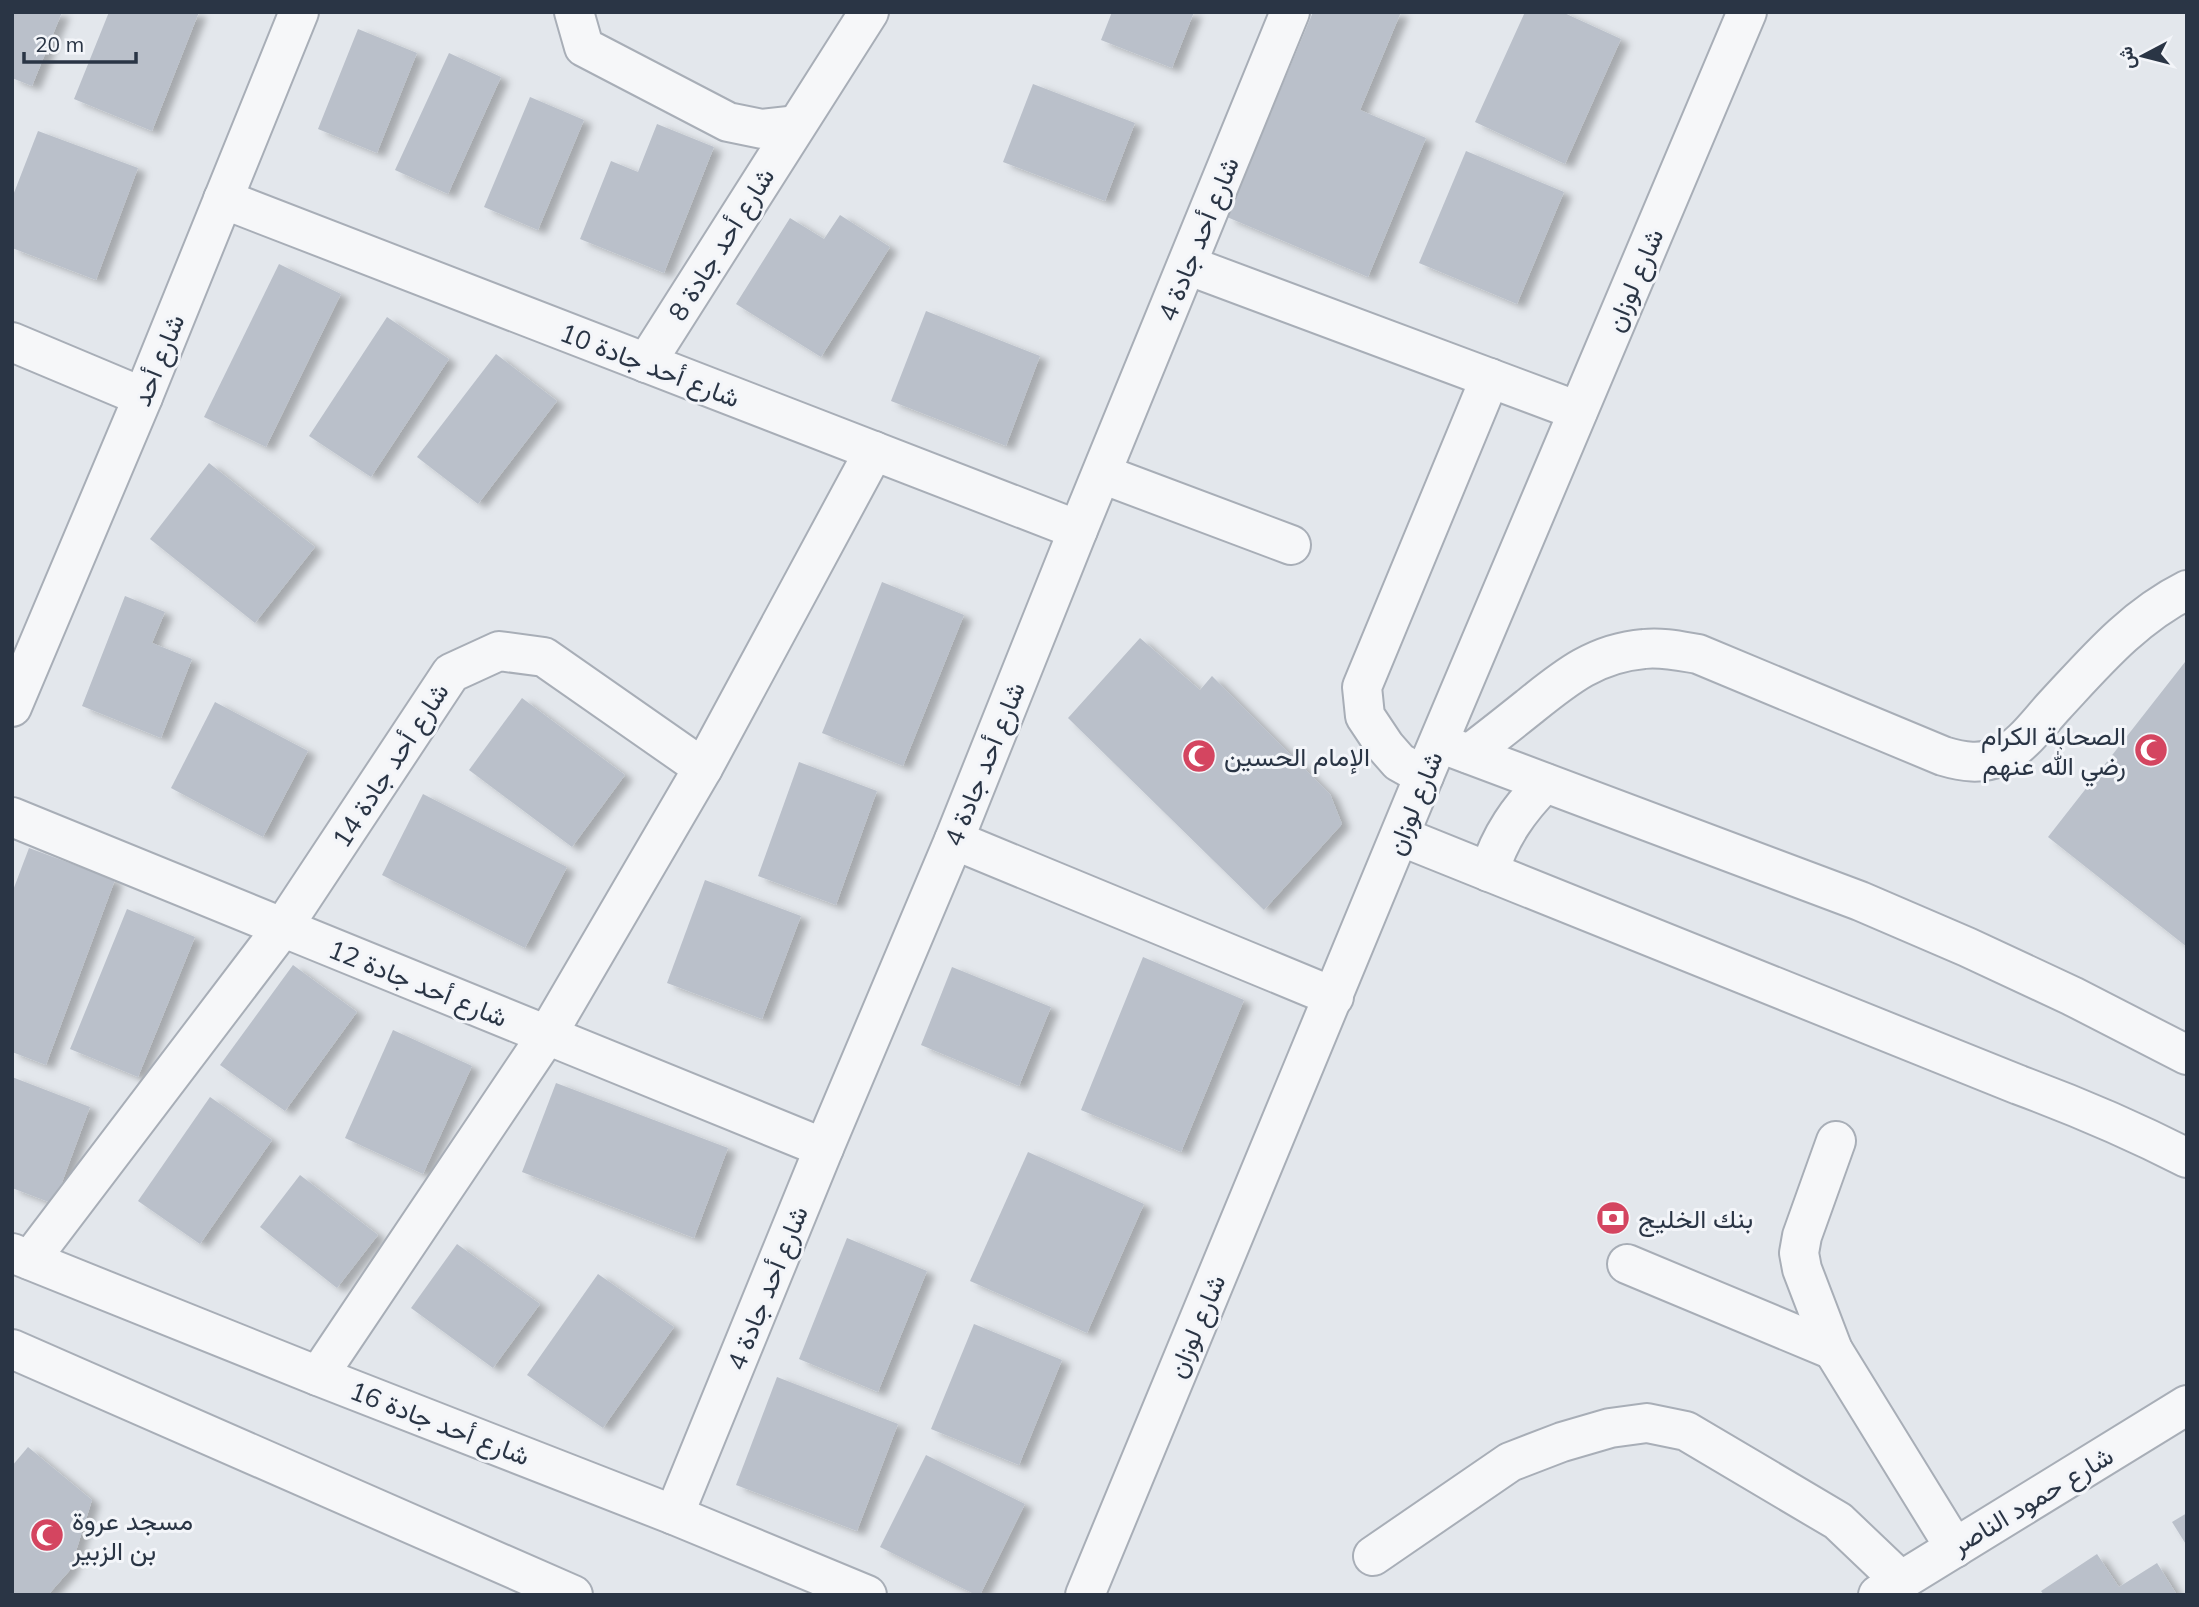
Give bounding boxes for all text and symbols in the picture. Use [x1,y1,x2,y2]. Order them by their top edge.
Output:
scale bar [24,21,136,65]
north arrow [2108,21,2178,91]
text: 20 m [35,31,84,57]
text: ش [2113,45,2139,71]
street label: شارع أحد جادة 4 [1150,152,1248,327]
street label: شارع أحد جادة 8 [661,161,783,328]
street label: شارع لوزان [1598,223,1672,337]
street label: شارع أحد [125,309,193,412]
street label: شارع أحد جادة 10 [555,316,745,416]
street label: شارع أحد جادة 14 [324,676,457,855]
street label: شارع أحد جادة 4 [936,677,1034,852]
place label: الصحابة الكرام رضي الله عنهم [1981,719,2126,787]
mosque icon: الصحابة الكرام رضي الله عنهم [2132,731,2170,769]
mosque icon: الإمام الحسين [1180,737,1218,775]
place label: الإمام الحسين [1224,740,1370,775]
street label: شارع لوزان [1378,746,1452,860]
street label: شارع أحد جادة 12 [323,932,512,1036]
bank icon: بنك الخليج [1594,1199,1632,1237]
street label: شارع أحد جادة 4 [719,1201,817,1376]
place label: بنك الخليج [1638,1202,1753,1237]
street label: شارع لوزان [1160,1269,1234,1383]
street label: شارع أحد جادة 16 [345,1374,535,1474]
street label: شارع حمود الناصر [1944,1439,2120,1564]
place label: مسجد عروة بن الزبير [71,1504,193,1567]
mosque icon: مسجد عروة بن الزبير [28,1516,66,1554]

